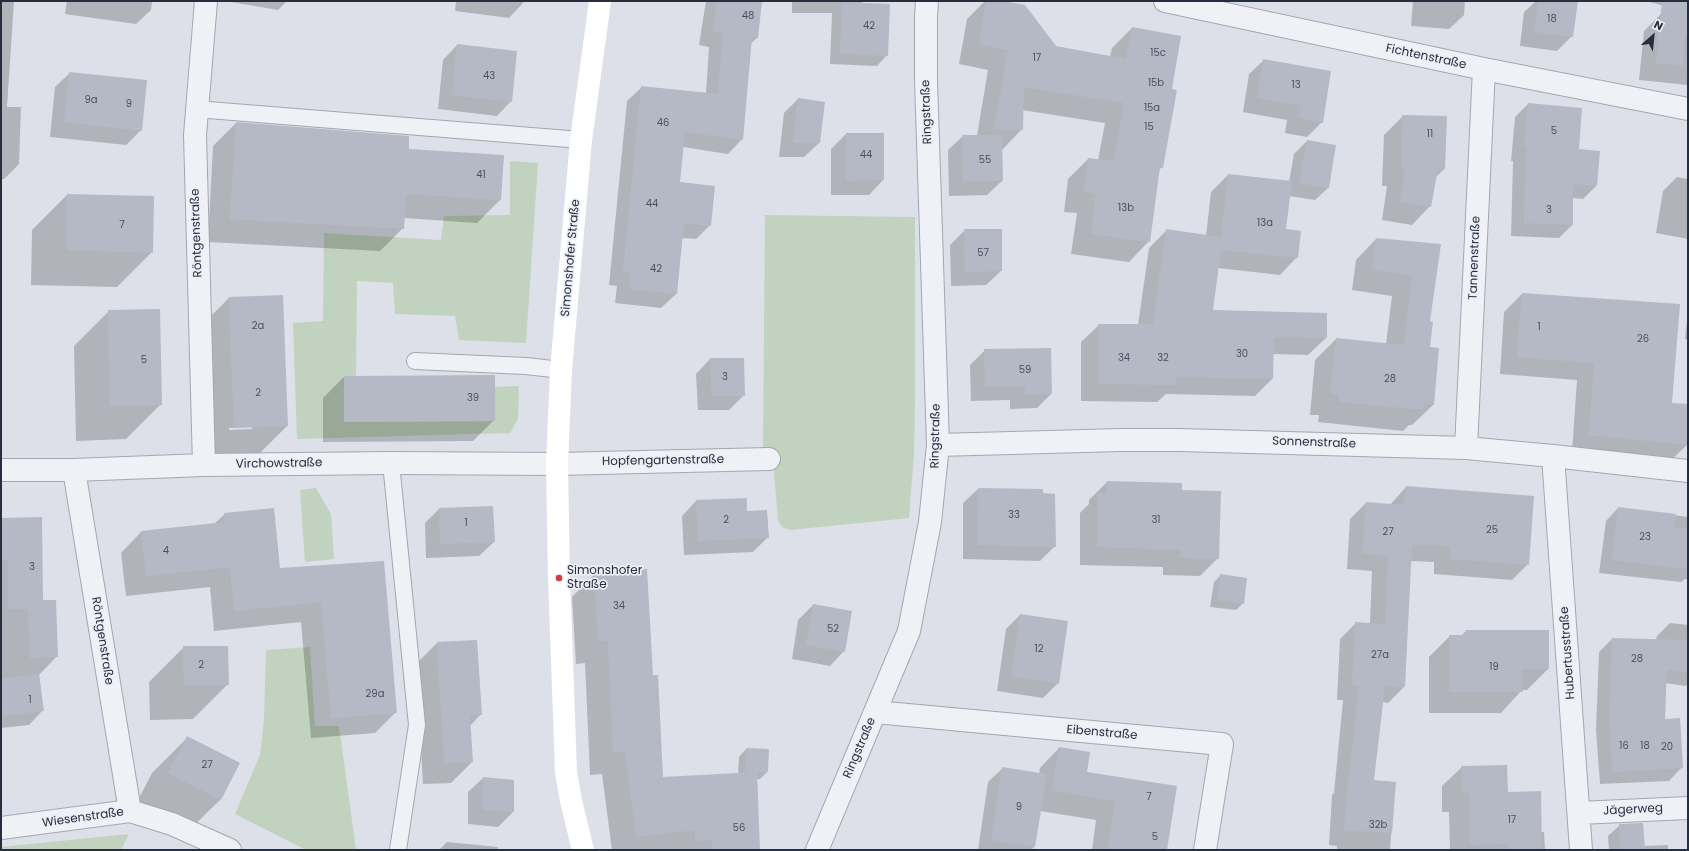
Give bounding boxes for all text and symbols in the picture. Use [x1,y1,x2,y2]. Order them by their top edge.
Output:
house number: 48 [742,10,754,22]
house number: 18 [1547,13,1557,25]
north arrow [1633,16,1673,56]
text: N [1651,16,1666,34]
house number: 42 [863,20,875,32]
street label: Fichtenstraße [1384,41,1468,73]
house number: 15c [1150,47,1166,59]
house number: 17 [1033,52,1041,64]
house number: 43 [483,70,495,82]
house number: 15b [1148,77,1164,89]
street label: Ringstraße [919,79,935,145]
house number: 13 [1291,79,1301,91]
house number: 9a [84,94,98,106]
house number: 9 [126,98,132,110]
house number: 15a [1144,102,1160,114]
house number: 46 [657,117,669,129]
house number: 15 [1144,121,1154,133]
house number: 5 [1551,125,1557,137]
house number: 11 [1427,128,1433,140]
house number: 44 [860,149,872,161]
house number: 55 [979,154,991,166]
house number: 41 [476,169,486,181]
street label: Röntgenstraße [188,188,206,278]
house number: 44 [646,198,658,210]
street label: Simonshofer Straße [559,199,583,317]
house number: 13b [1118,202,1134,214]
house number: 3 [1546,204,1552,216]
street label: Tannenstraße [1466,216,1484,300]
house number: 13a [1257,217,1273,229]
house number: 7 [119,219,125,231]
house number: 57 [977,247,989,259]
house number: 42 [650,263,662,275]
house number: 2a [252,320,264,332]
house number: 1 [1537,321,1541,333]
house number: 26 [1637,333,1649,345]
house number: 30 [1236,348,1248,360]
house number: 34 [1118,352,1130,364]
house number: 32 [1157,352,1169,364]
house number: 5 [141,354,147,366]
house number: 59 [1019,364,1031,376]
house number: 3 [722,371,728,383]
house number: 28 [1384,373,1396,385]
house number: 2 [255,387,261,399]
house number: 39 [467,392,479,404]
street label: Ringstraße [928,403,944,469]
street label: Sonnenstraße [1272,434,1356,452]
street label: Hopfengartenstraße [602,453,724,469]
street label: Virchowstraße [235,456,323,472]
house number: 33 [1008,509,1020,521]
house number: 2 [723,514,729,526]
house number: 31 [1151,514,1161,526]
house number: 1 [464,517,468,529]
house number: 25 [1486,524,1498,536]
house number: 27 [1382,526,1394,538]
house number: 23 [1639,531,1651,543]
house number: 4 [163,545,169,557]
house number: 3 [29,561,35,573]
place label: Simonshofer Straße [567,564,642,592]
marker: Simonshofer Straße [554,573,564,583]
street label: Röntgenstraße [88,596,116,686]
house number: 34 [613,600,625,612]
street label: Hubertusstraße [1558,606,1578,700]
house number: 52 [827,623,839,635]
house number: 12 [1035,643,1043,655]
house number: 27a [1371,649,1389,661]
house number: 28 [1631,653,1643,665]
house number: 2 [198,659,204,671]
house number: 19 [1489,661,1499,673]
house number: 29a [366,688,384,700]
house number: 1 [28,694,32,706]
street label: Ringstraße [841,715,879,781]
street label: Eibenstraße [1066,723,1138,743]
house number: 16 [1619,740,1629,752]
house number: 18 [1640,740,1650,752]
house number: 20 [1661,741,1673,753]
house number: 27 [201,759,213,771]
house number: 7 [1146,791,1152,803]
house number: 9 [1016,801,1022,813]
street label: Jägerweg [1603,801,1663,819]
street label: Wiesenstraße [41,805,125,831]
house number: 17 [1508,814,1516,826]
house number: 32b [1369,819,1387,831]
house number: 56 [733,822,745,834]
house number: 5 [1152,831,1158,843]

